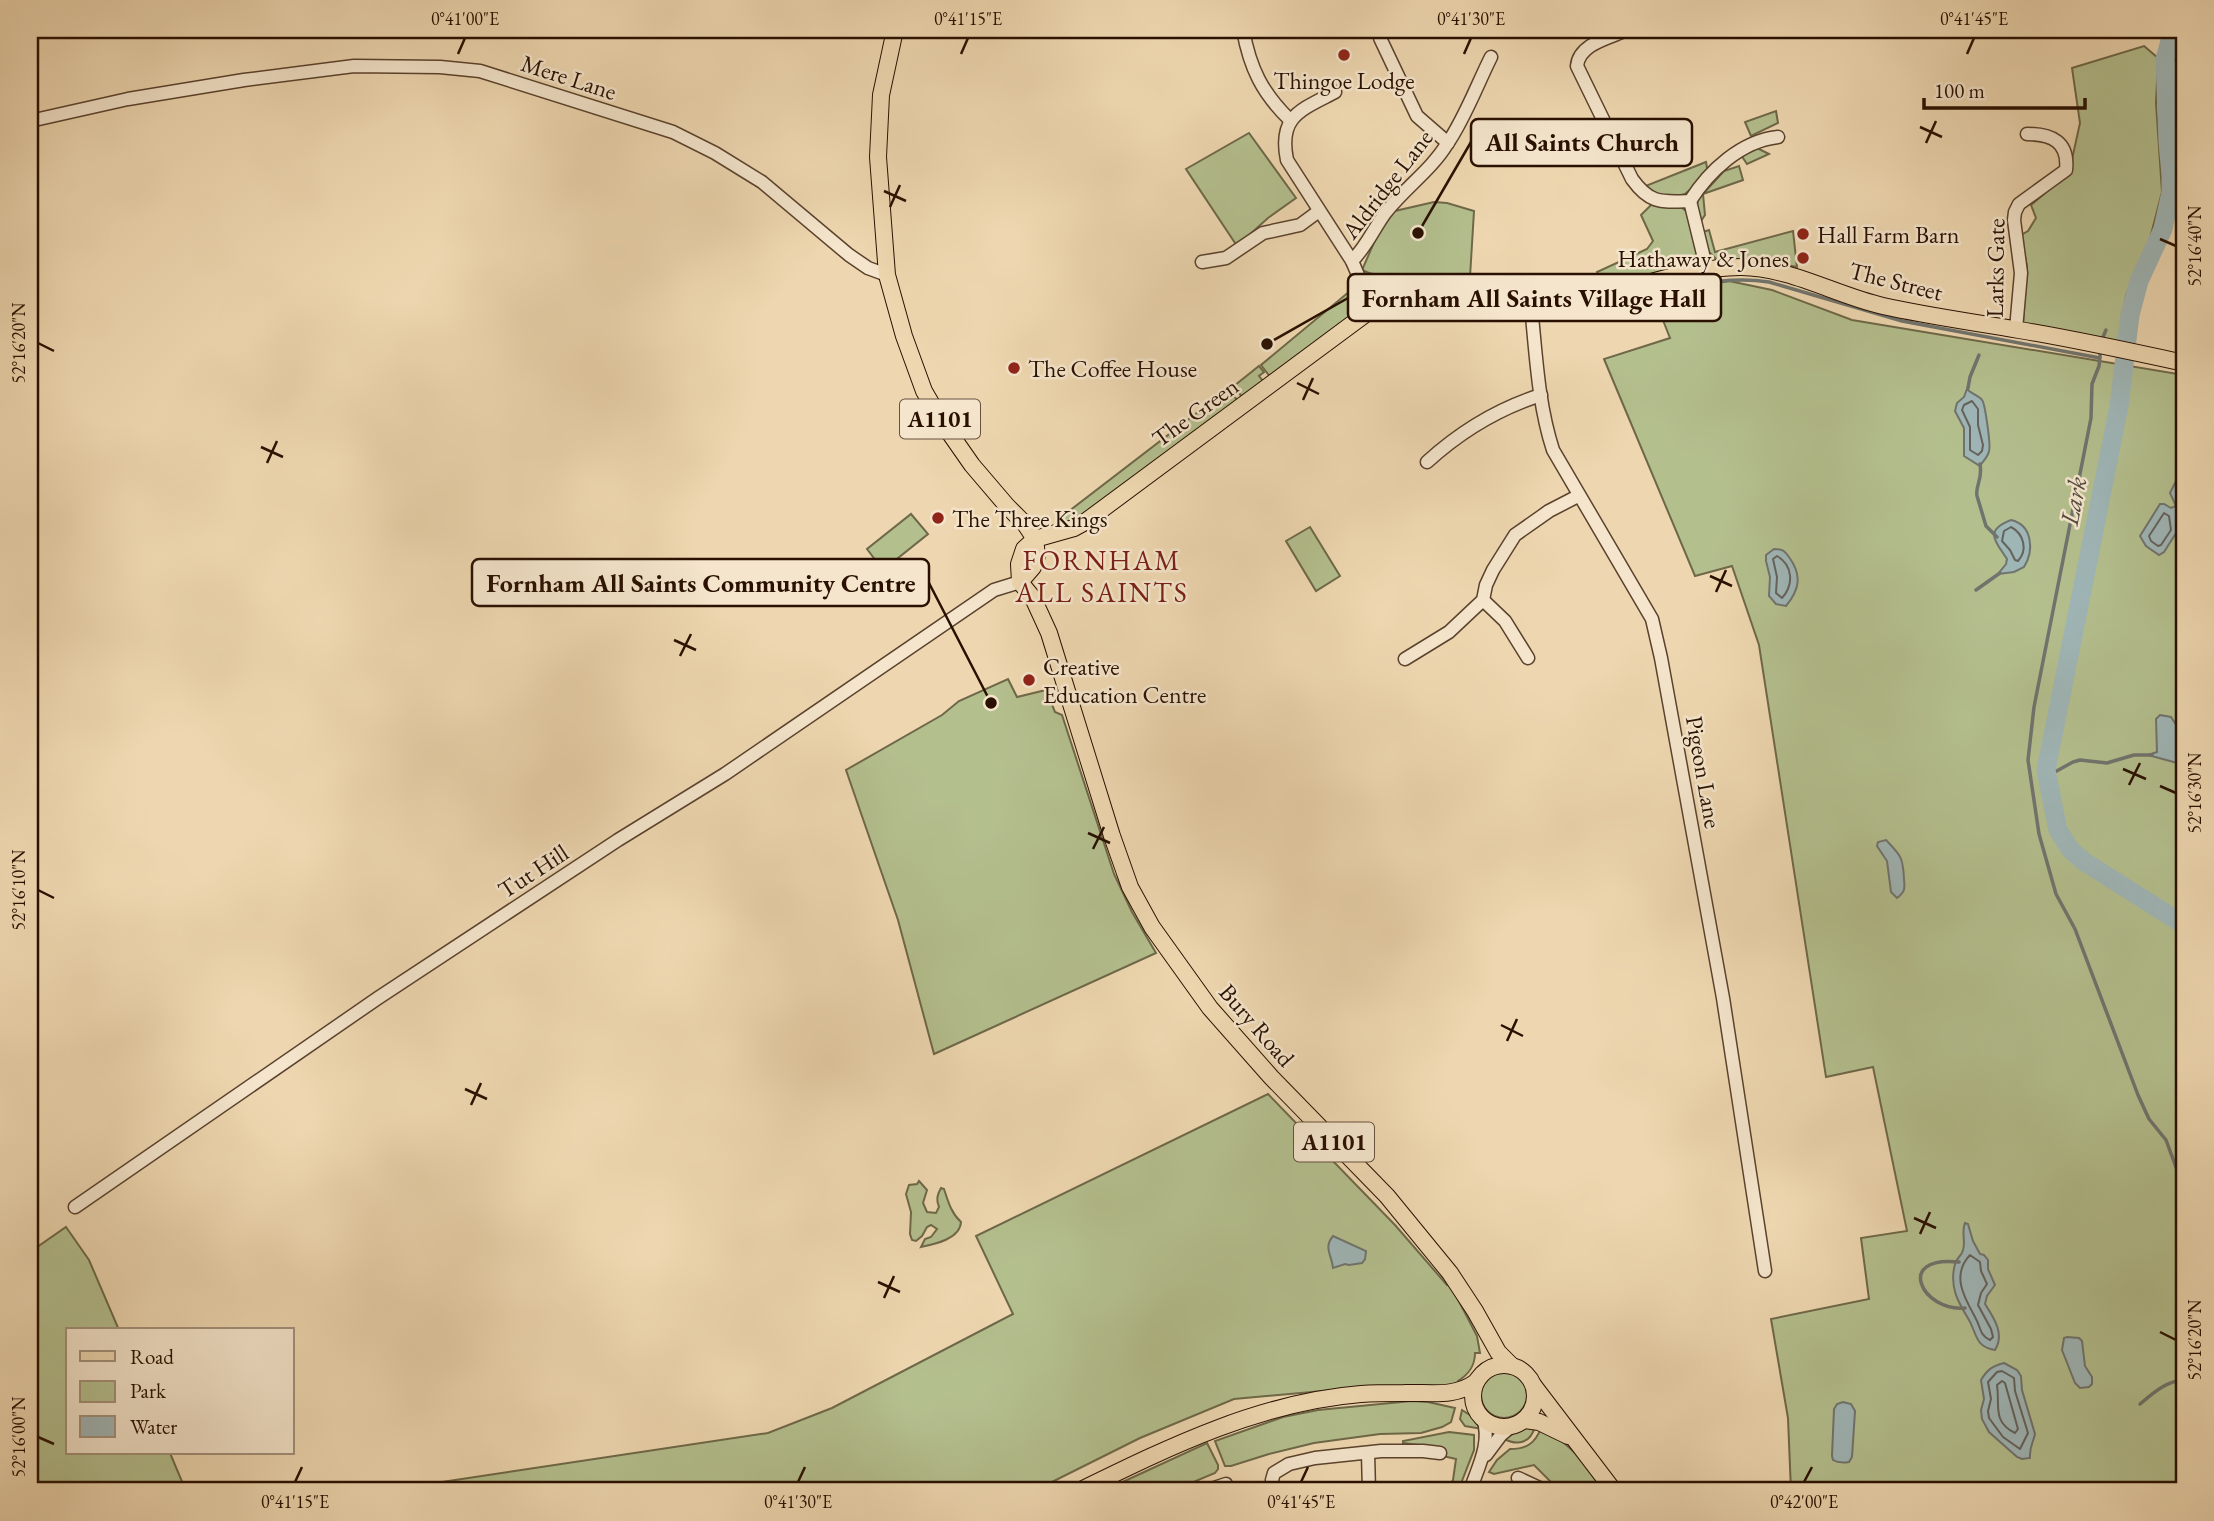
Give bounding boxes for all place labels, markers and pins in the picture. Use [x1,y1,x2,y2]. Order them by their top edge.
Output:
marker: Thingoe Lodge [1336,47,1352,63]
place label: Thingoe Lodge [1273,65,1415,96]
callout: All Saints Church [1471,119,1692,166]
place label: Hall Farm Barn [1817,219,1960,250]
marker: Hall Farm Barn [1795,226,1811,242]
place label: Hathaway & Jones [1617,243,1789,274]
marker: Hathaway & Jones [1795,250,1811,266]
callout: Fornham All Saints Village Hall [1348,274,1721,321]
place label: The Coffee House [1028,353,1197,384]
marker: The Coffee House [1006,360,1022,376]
place label: The Three Kings [952,503,1107,534]
marker: The Three Kings [930,510,946,526]
callout: Fornham All Saints Community Centre [472,559,929,606]
place label: Creative Education Centre [1043,651,1206,710]
marker: Creative Education Centre [1021,672,1037,688]

